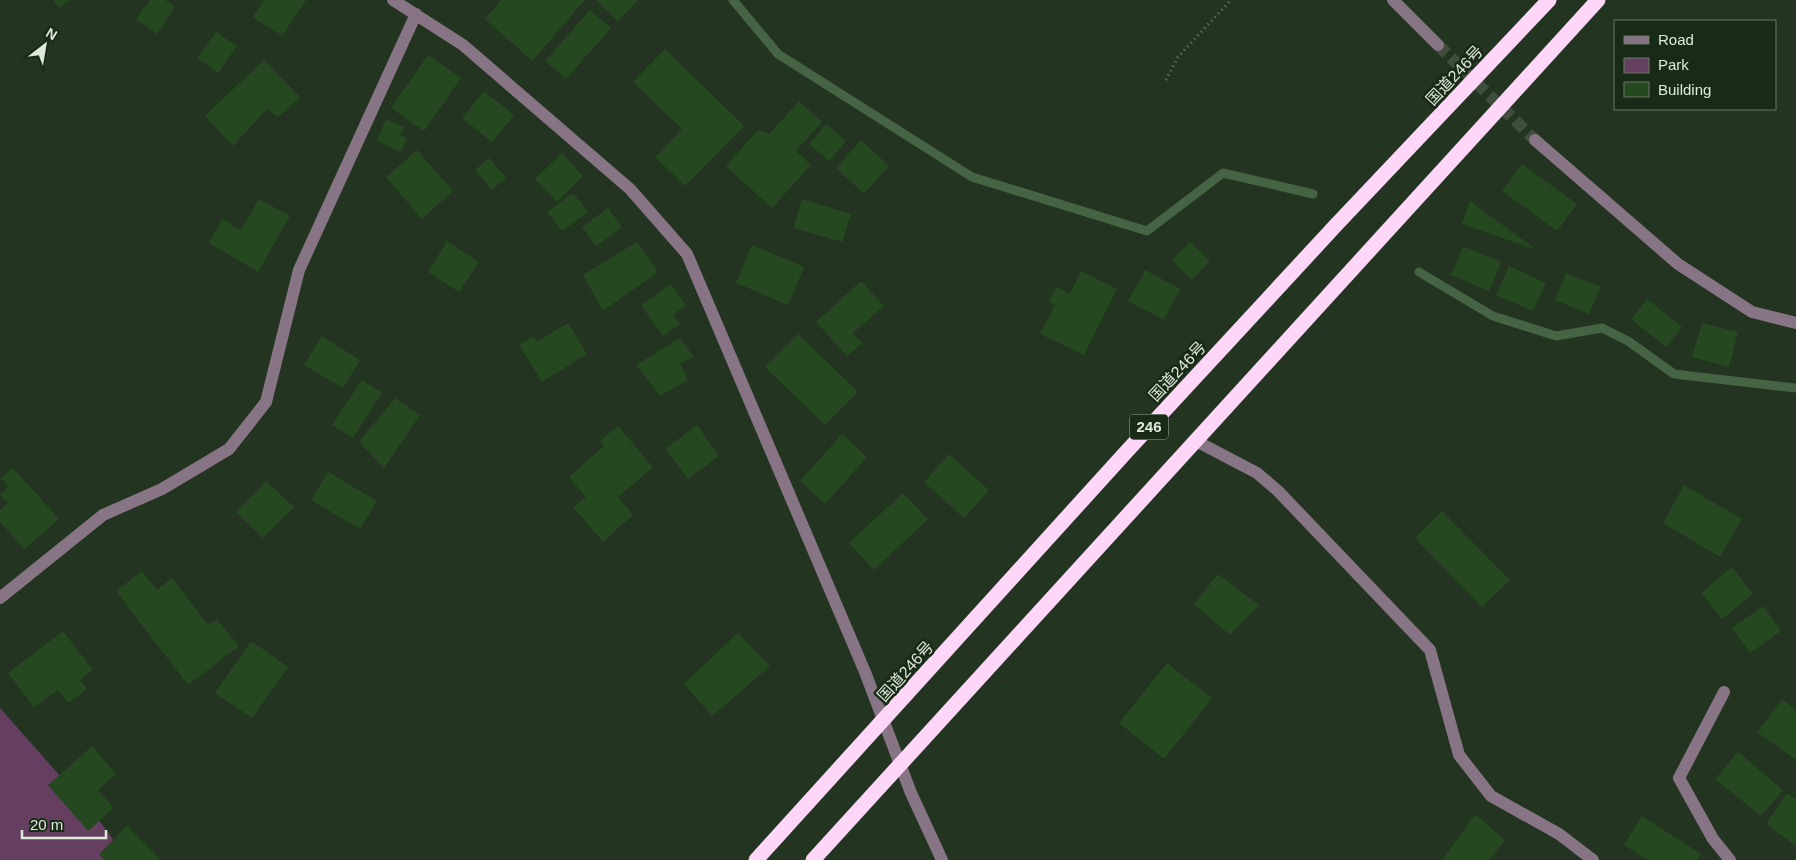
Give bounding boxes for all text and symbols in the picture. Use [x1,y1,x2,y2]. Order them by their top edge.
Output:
north arrow [20,20,70,70]
legend [1614,20,1776,110]
text: N [43,24,60,43]
text: Road [1658,31,1694,48]
street label: 国道246号 [1423,42,1486,108]
text: Park [1658,56,1689,73]
text: Building [1658,81,1711,98]
street label: 国道246号 [1146,338,1209,404]
road number: 246 [1130,414,1168,440]
street label: 国道246号 [874,638,937,705]
scale bar [22,808,106,840]
text: 20 m [30,816,63,833]

